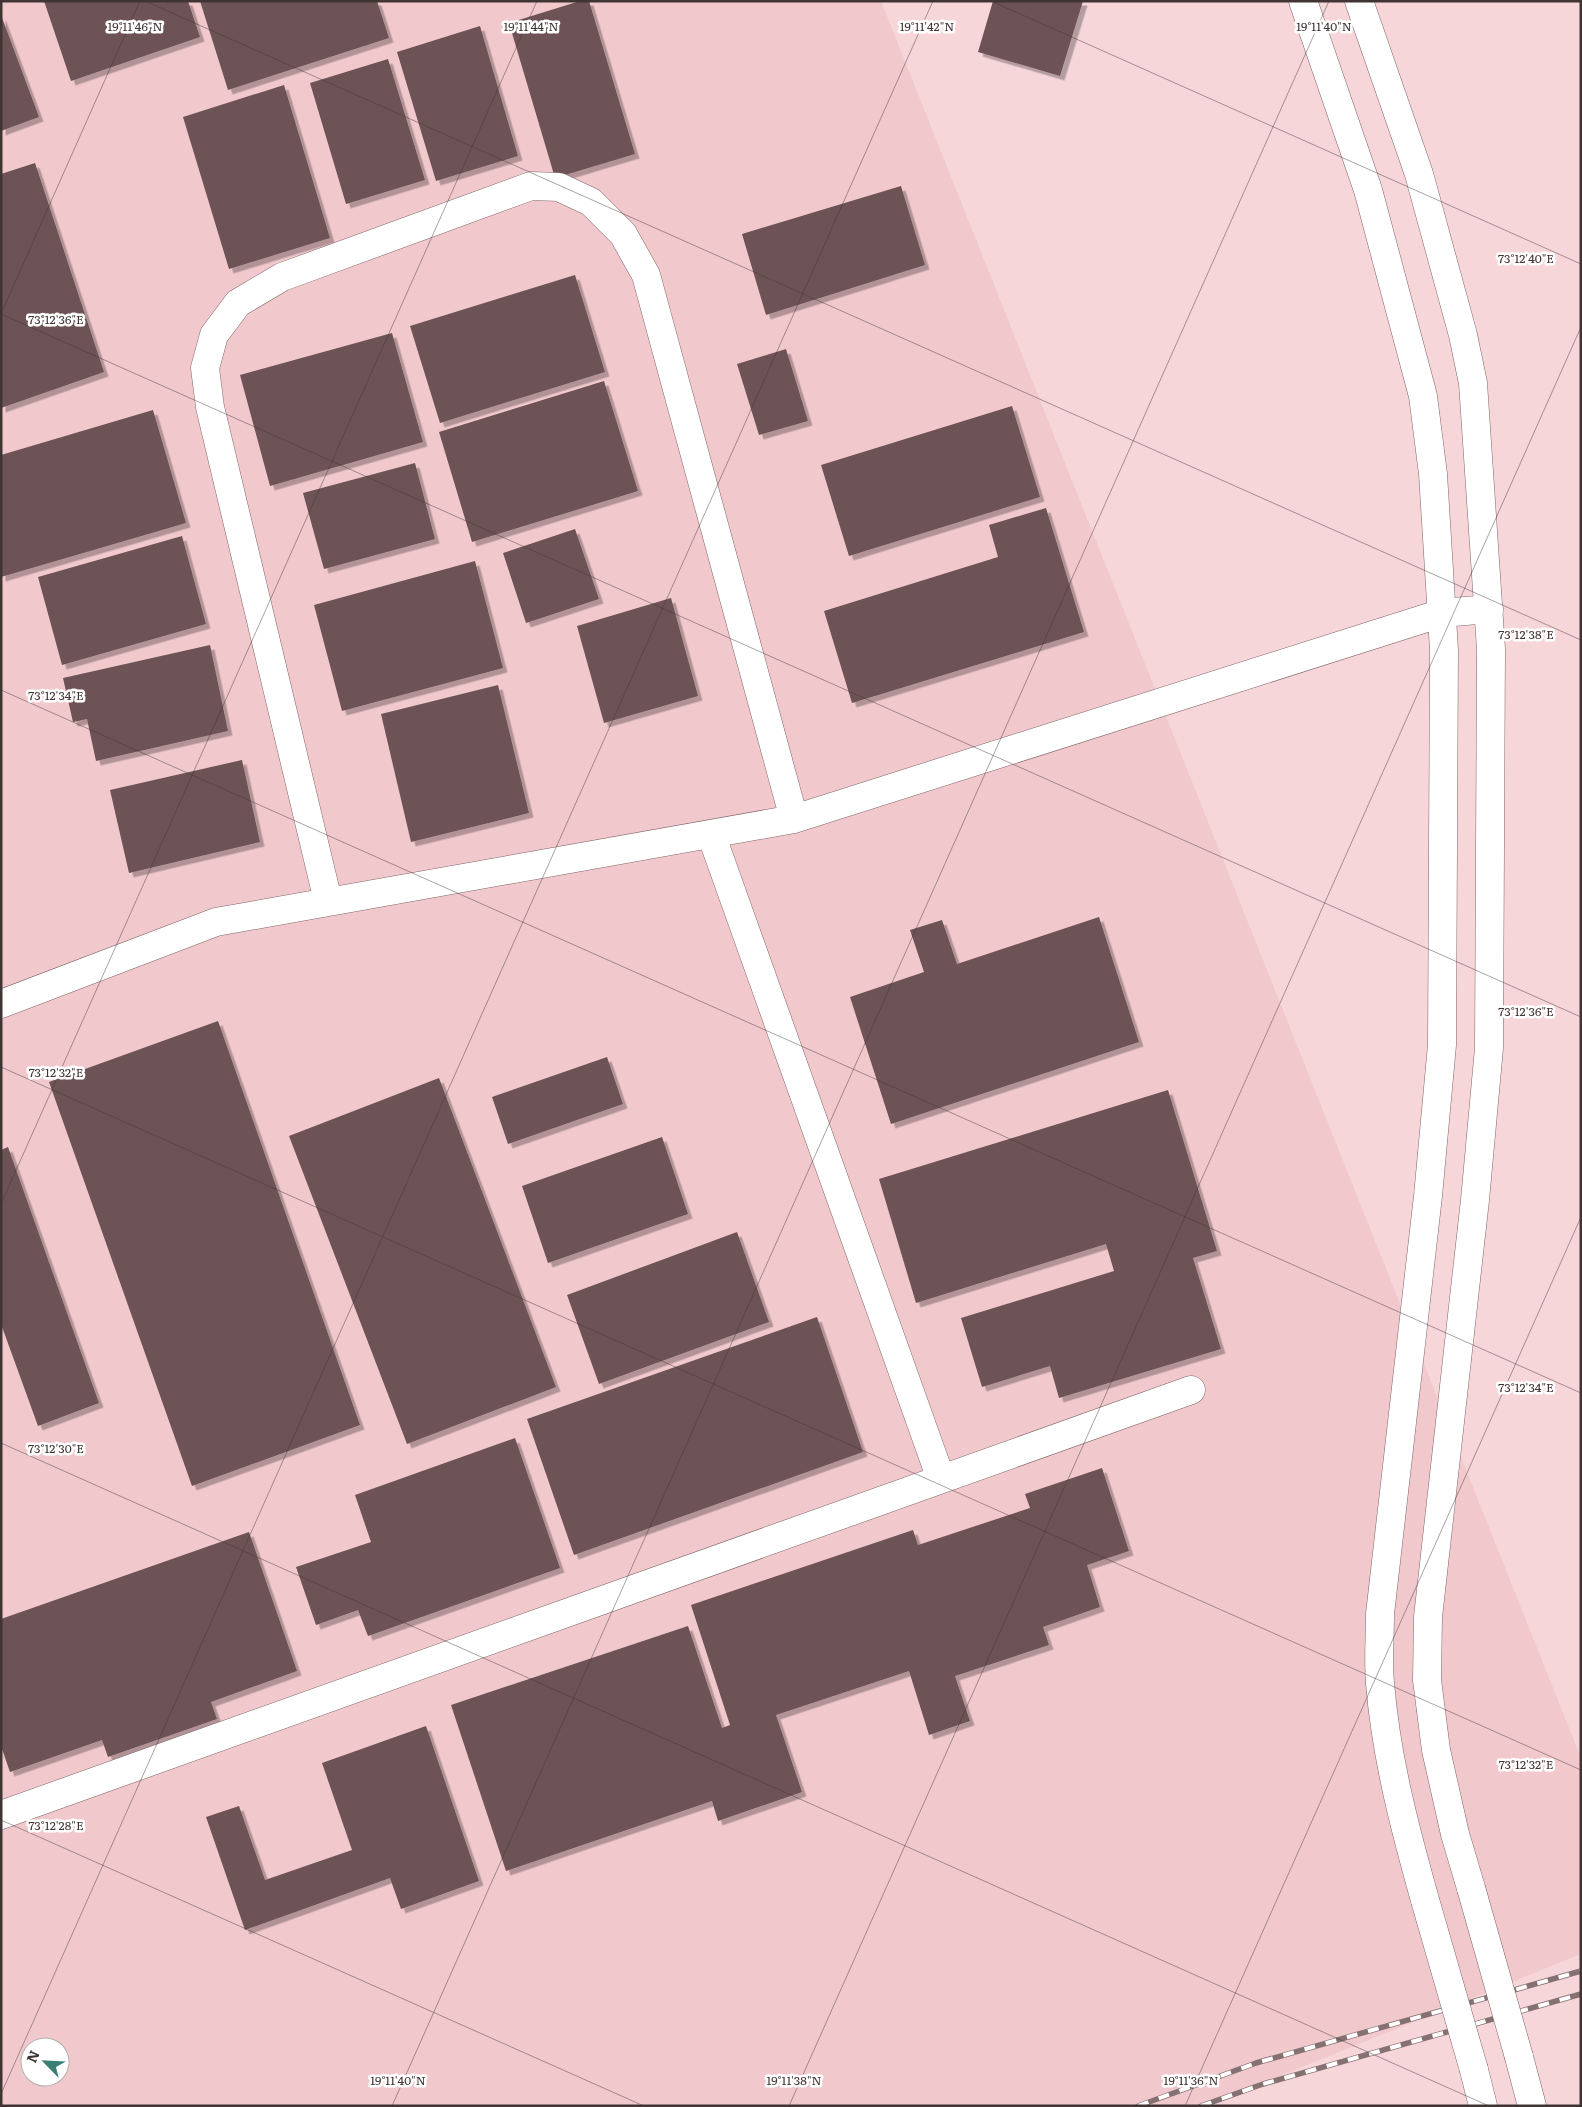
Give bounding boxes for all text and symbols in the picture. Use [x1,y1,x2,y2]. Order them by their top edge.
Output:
text: 19°11'46"N [107,17,163,35]
text: 19°11'44"N [503,17,559,35]
text: 19°11'42"N [900,17,954,35]
text: 19°11'40"N [1296,17,1352,35]
text: 73°12'40"E [1498,249,1554,267]
text: 73°12'36"E [28,310,84,328]
text: 73°12'38"E [1498,625,1554,643]
text: 73°12'34"E [28,686,84,704]
text: 73°12'36"E [1498,1002,1554,1020]
text: 73°12'32"E [29,1063,84,1081]
text: 73°12'34"E [1498,1378,1554,1396]
text: 73°12'30"E [28,1439,84,1457]
text: 73°12'32"E [1499,1755,1554,1773]
text: 73°12'28"E [28,1816,84,1834]
north arrow [20,2037,70,2087]
text: N [21,2047,44,2066]
text: 19°11'40"N [370,2071,426,2089]
text: 19°11'38"N [766,2071,822,2089]
text: 19°11'36"N [1164,2071,1218,2089]

